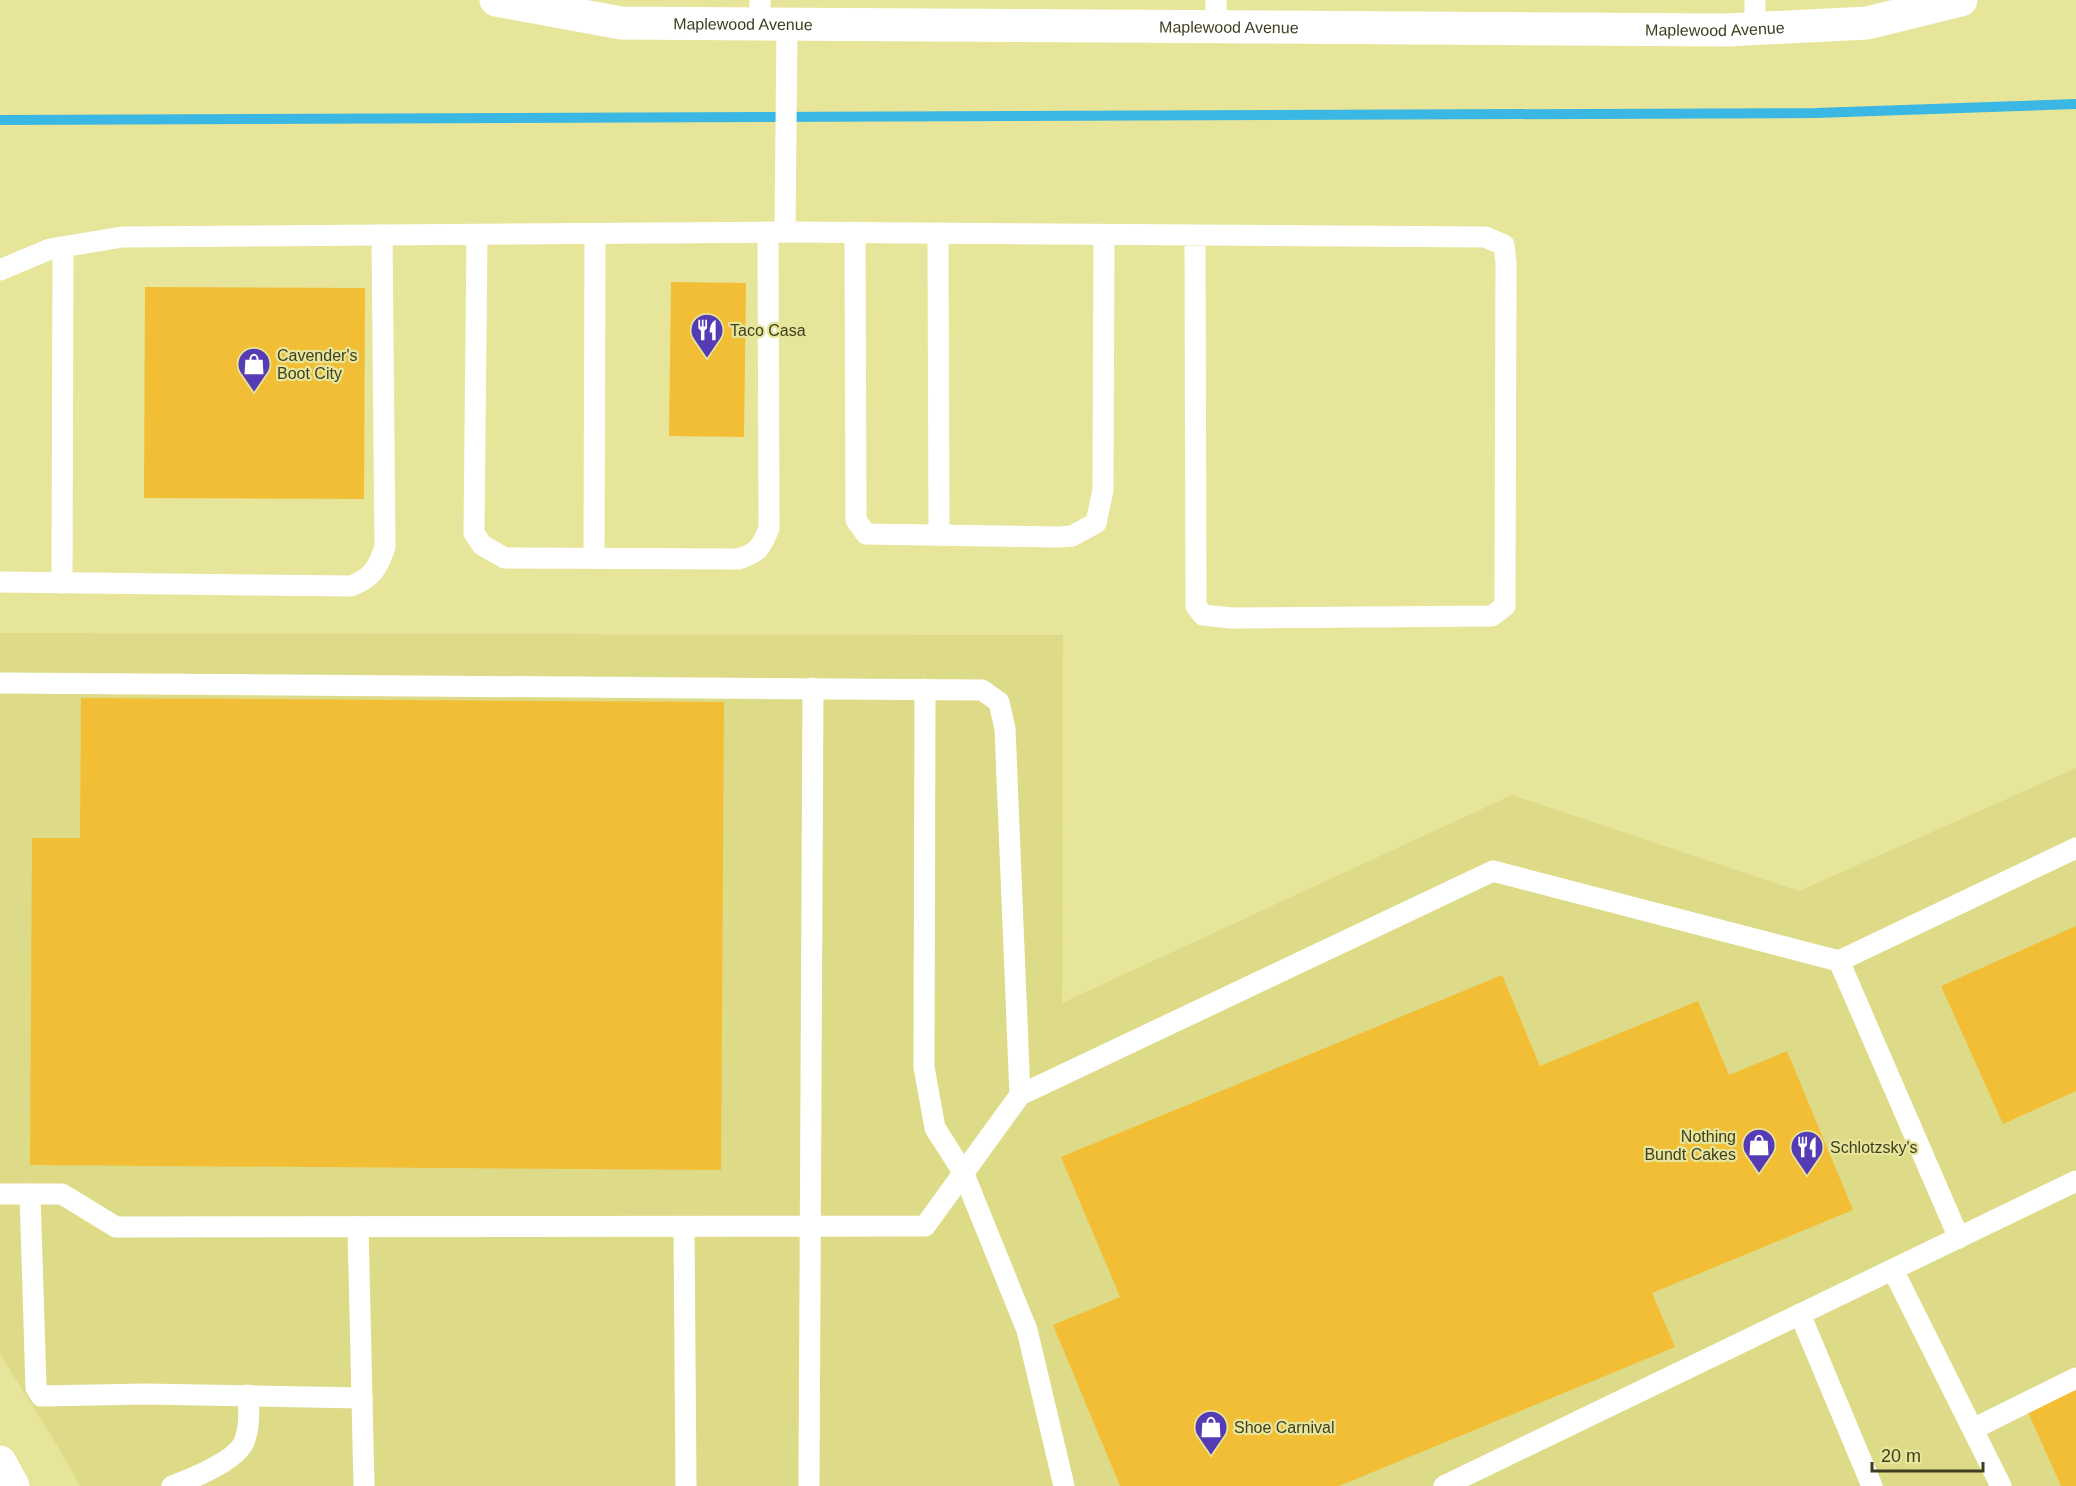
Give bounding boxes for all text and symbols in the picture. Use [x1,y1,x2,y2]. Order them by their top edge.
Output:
street label: Maplewood Avenue [673,15,813,33]
street label: Maplewood Avenue [1159,18,1299,36]
street label: Maplewood Avenue [1645,19,1785,39]
restaurant icon: Taco Casa [689,312,725,359]
place label: Taco Casa [730,322,806,339]
shop icon: Cavender's Boot City [236,346,272,393]
place label: Cavender's Boot City [277,347,357,382]
shop icon: Nothing Bundt Cakes [1741,1127,1777,1174]
place label: Nothing Bundt Cakes [1644,1128,1736,1163]
restaurant icon: Schlotzsky's [1789,1129,1825,1176]
place label: Schlotzsky's [1830,1139,1918,1156]
shop icon: Shoe Carnival [1193,1409,1229,1456]
place label: Shoe Carnival [1234,1419,1335,1436]
scale bar [1872,1435,1983,1473]
text: 20 m [1881,1446,1921,1466]

